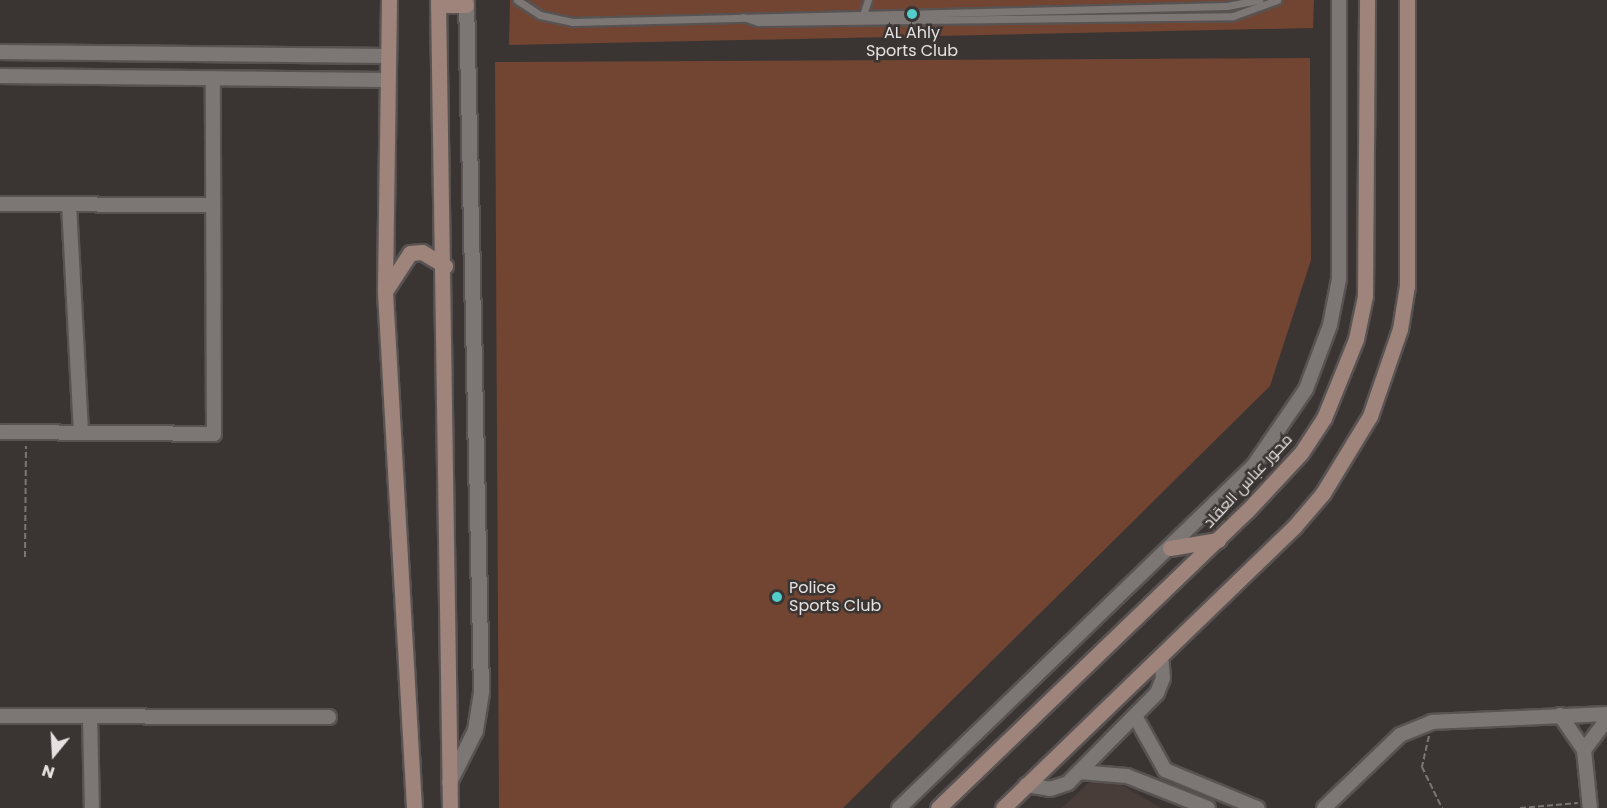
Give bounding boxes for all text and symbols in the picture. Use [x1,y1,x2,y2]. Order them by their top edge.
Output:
marker: AL Ahly Sports Club [905,7,919,21]
place label: AL Ahly Sports Club [866,23,958,61]
street label: محور عباس العقاد [1199,430,1297,532]
place label: Police Sports Club [789,578,881,616]
marker: Police Sports Club [770,590,784,604]
north arrow [24,724,84,784]
text: N [39,759,58,784]

